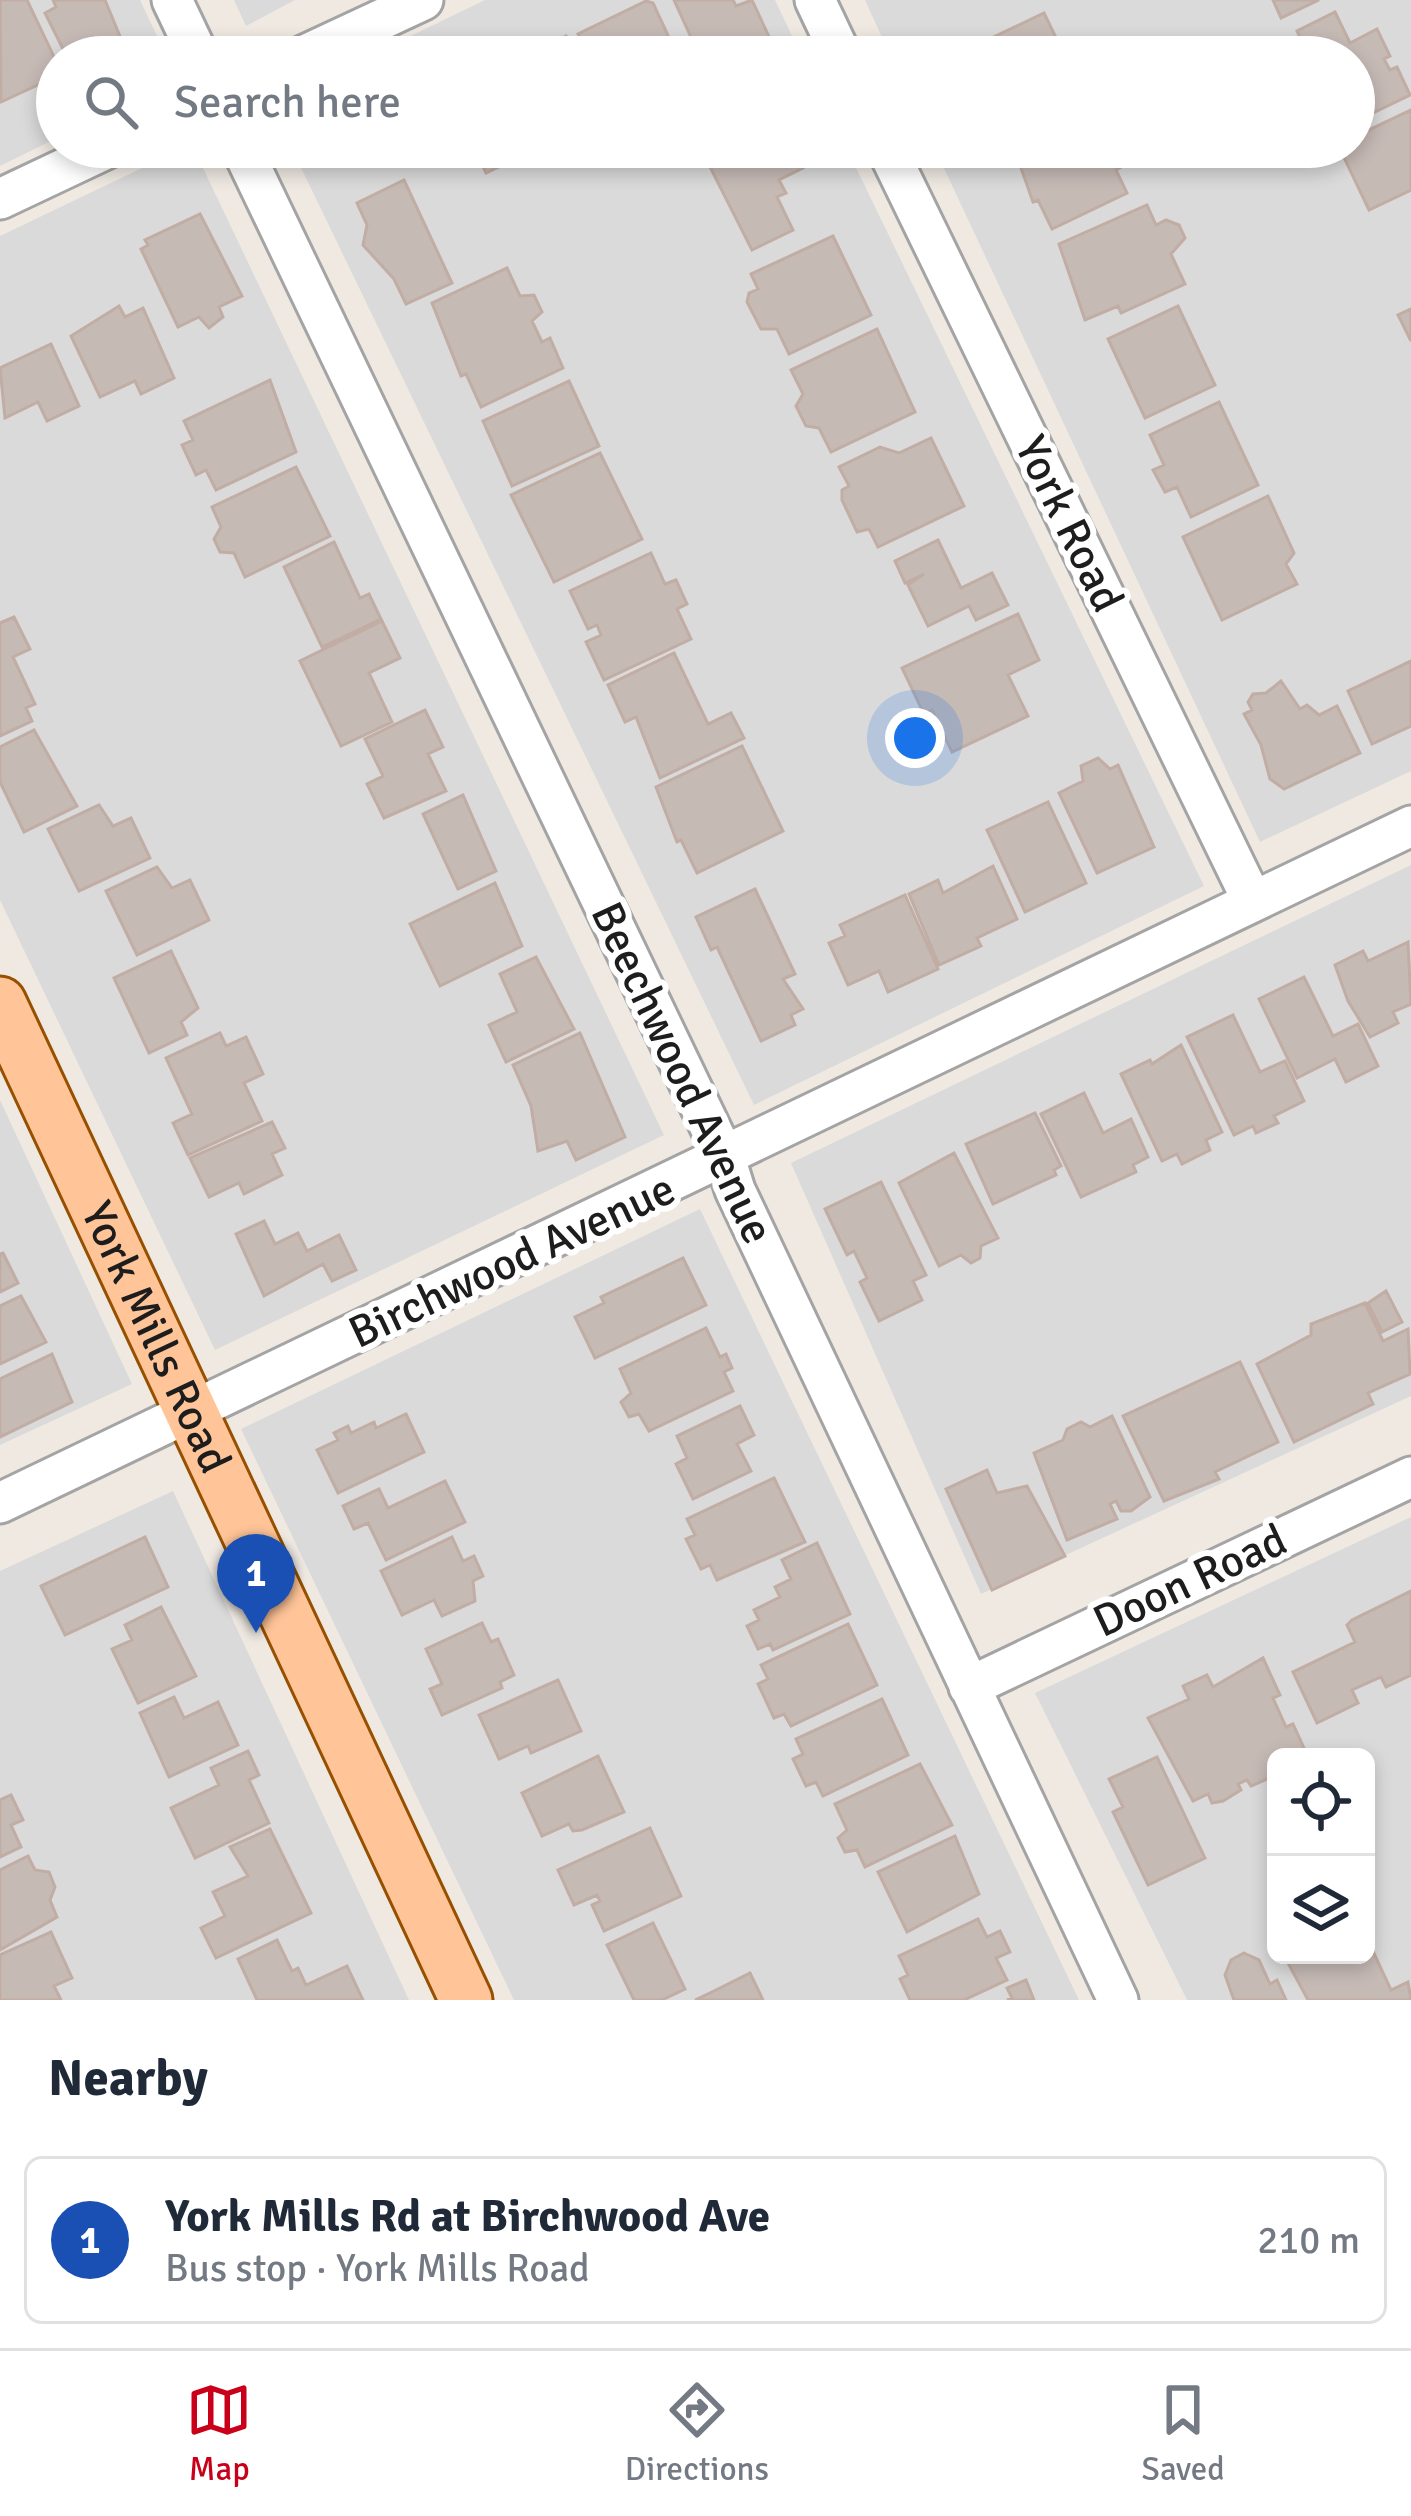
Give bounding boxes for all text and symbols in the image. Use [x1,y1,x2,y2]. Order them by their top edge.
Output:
search box [36,36,1375,168]
icon: search [78,69,144,135]
text: Search here [174,75,401,130]
street label: York Road [1003,427,1135,621]
your location [885,708,945,768]
street label: Beechwood Avenue [579,893,785,1253]
street label: Birchwood Avenue [340,1161,684,1361]
street label: York Mills Road [69,1193,243,1482]
street label: Doon Road [1085,1512,1295,1650]
pin: 1 [217,1534,295,1633]
map controls [1267,1748,1375,1964]
button: locate [1267,1748,1375,1856]
button: layers [1267,1856,1375,1964]
text: Nearby [48,2047,208,2110]
text: York Mills Rd at Birchwood Ave [165,2189,770,2244]
text: 1 [79,2216,101,2264]
text: 210 m [1257,2216,1360,2264]
text: Bus stop · York Mills Road [165,2244,590,2292]
tab: Map [186,2377,252,2490]
tab: Directions [625,2377,769,2490]
tab: Saved [1142,2377,1225,2490]

